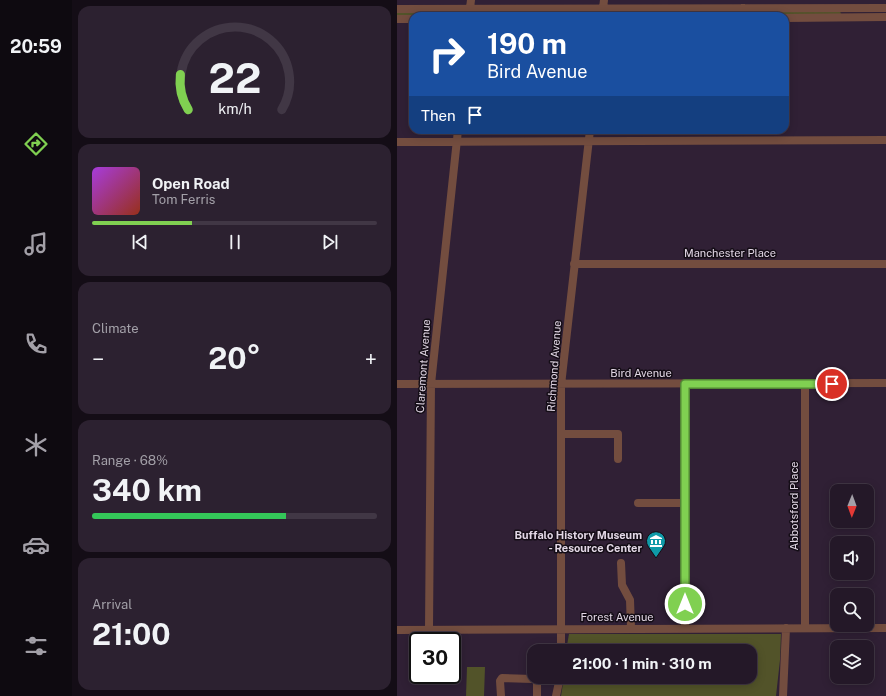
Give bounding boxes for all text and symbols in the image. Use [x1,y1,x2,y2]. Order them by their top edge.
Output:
text: 190 m [487,27,567,60]
icon: right [421,28,473,80]
text: 20:59 [10,36,62,57]
text: 22 [208,53,261,102]
text: Bird Avenue [487,61,587,82]
text: km/h [218,100,251,117]
icon: arrive [464,104,486,126]
text: Then [421,107,456,124]
icon: directions [22,130,50,158]
text: Open Road [152,175,230,192]
text: Tom Ferris [152,192,215,207]
icon: music [22,230,50,258]
icon: previous [129,231,151,253]
icon: pause [224,231,246,253]
icon: next [319,231,341,253]
street label: Manchester Place [684,247,776,259]
street label: Claremont Avenue [414,319,432,413]
street label: Richmond Avenue [545,320,563,412]
text: Climate [92,321,139,336]
icon: phone [22,330,50,358]
text: 20° [208,340,261,376]
text: − [92,346,104,372]
text: + [365,346,377,372]
street label: Bird Avenue [610,367,672,379]
pin [815,367,849,401]
icon: arrive [821,373,843,395]
icon: climate [22,431,50,459]
text: Range · 68% [92,453,168,468]
street label: Abbotsford Place [788,461,800,551]
text: 340 km [92,472,202,508]
north arrow [830,484,874,528]
map controls [830,484,874,684]
place label: Buffalo History Museum - Resource Center [515,529,642,554]
museum icon: Buffalo History Museum - Resource Center [645,530,667,558]
icon: car [22,531,50,559]
button: sound [830,536,874,580]
position arrow [664,583,706,625]
button: search [830,588,874,632]
text: Arrival [92,597,132,612]
street label: Forest Avenue [580,611,654,623]
text: 21:00 [92,616,171,652]
icon: filters [22,632,50,660]
speed limit sign: 30 [409,632,461,684]
button: layers [830,640,874,684]
text: 21:00 · 1 min · 310 m [572,655,712,672]

